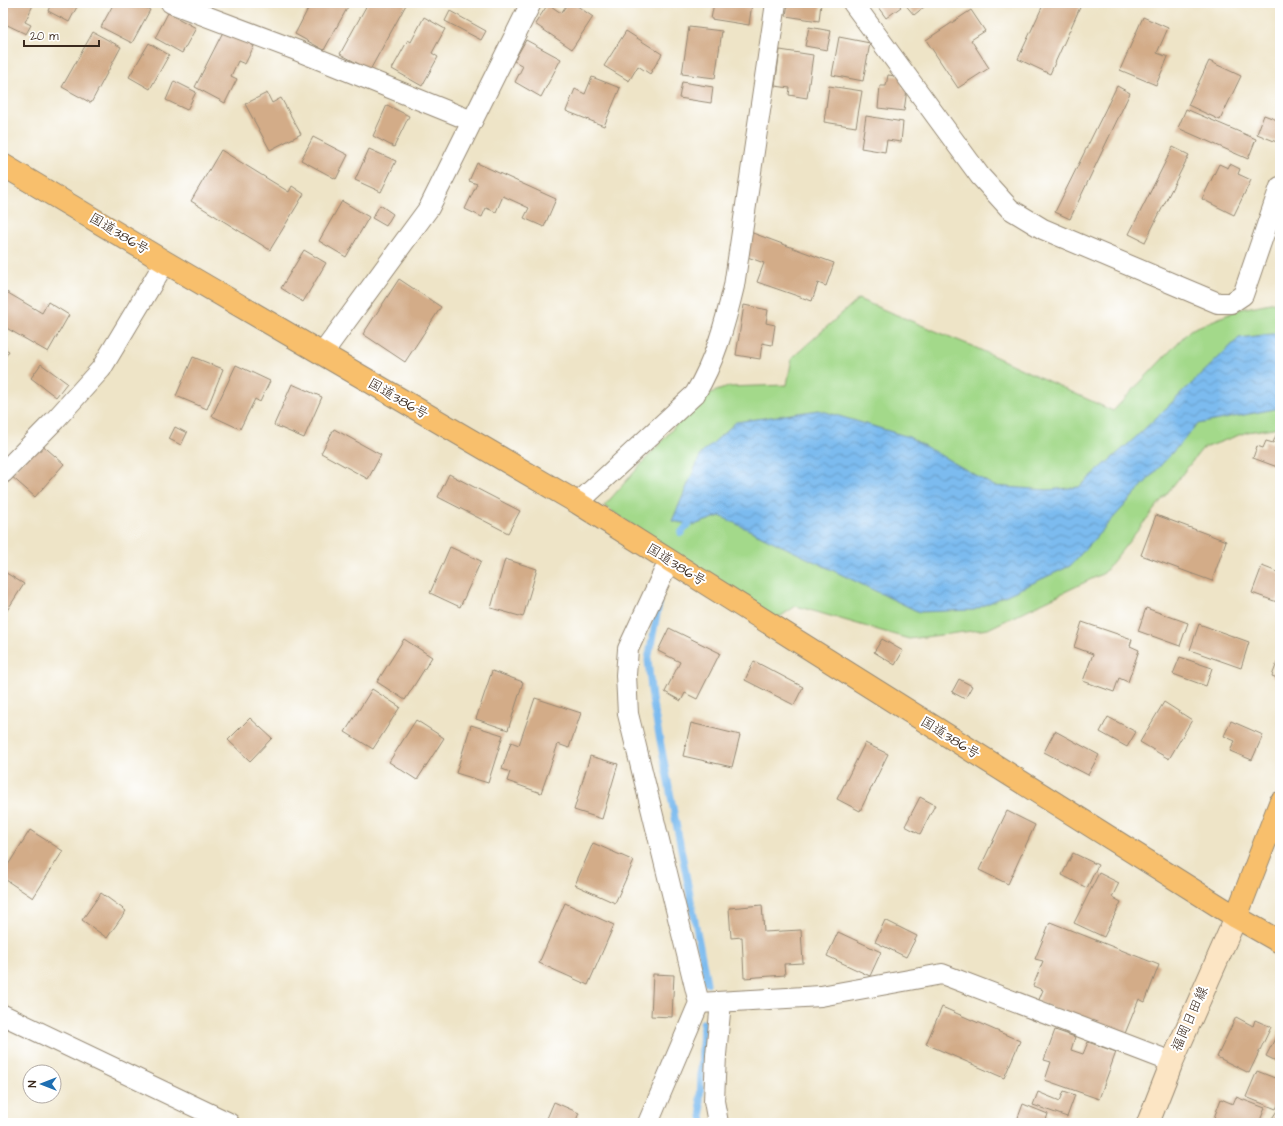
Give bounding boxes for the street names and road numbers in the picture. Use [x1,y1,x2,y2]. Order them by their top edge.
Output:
street label: 国道386号 [85,208,153,260]
street label: 国道386号 [364,374,432,424]
street label: 国道386号 [642,539,710,591]
street label: 国道386号 [916,712,984,764]
street label: 福岡日田線 [1167,983,1213,1055]

